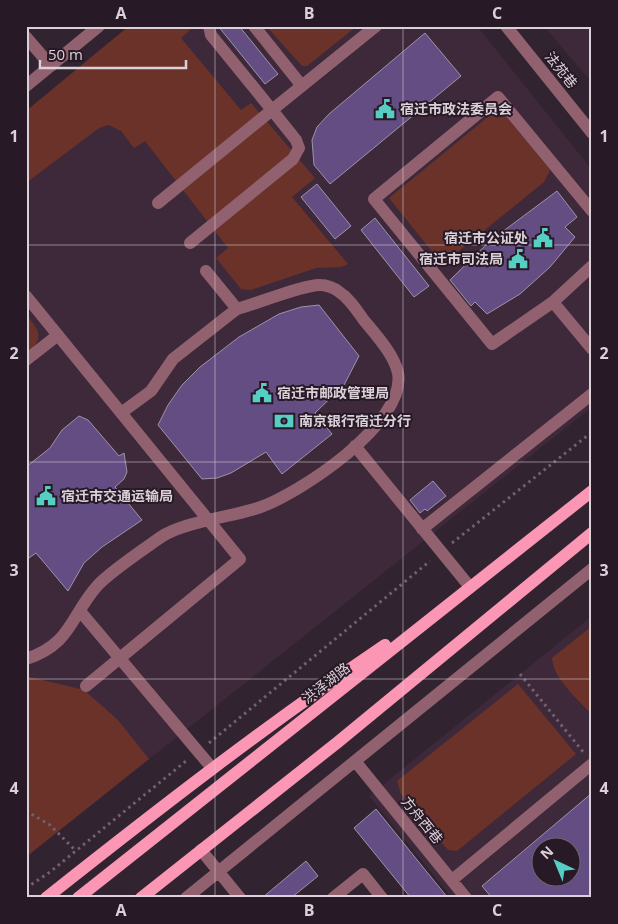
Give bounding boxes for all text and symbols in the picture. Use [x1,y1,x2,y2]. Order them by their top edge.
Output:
text: A [115,2,127,24]
text: B [304,2,314,24]
text: C [492,2,502,24]
scale bar [40,38,186,70]
text: 50 m [48,44,83,64]
street label: 法苑巷 [541,47,582,92]
public building icon: 宿迁市政法委员会 [374,98,396,120]
place label: 宿迁市政法委员会 [400,99,512,118]
text: 1 [9,125,19,147]
text: 1 [599,125,609,147]
public building icon: 宿迁市公证处 [532,227,554,249]
place label: 宿迁市公证处 [444,228,528,247]
public building icon: 宿迁市司法局 [507,248,529,270]
place label: 宿迁市司法局 [419,249,503,268]
text: 2 [9,342,19,364]
text: 2 [599,342,609,364]
public building icon: 宿迁市邮政管理局 [251,382,273,404]
place label: 宿迁市邮政管理局 [277,383,389,402]
bank icon: 南京银行宿迁分行 [273,410,295,432]
place label: 南京银行宿迁分行 [299,411,411,430]
public building icon: 宿迁市交通运输局 [35,485,57,507]
place label: 宿迁市交通运输局 [61,486,173,505]
text: 3 [9,559,19,581]
text: 3 [599,559,609,581]
street label: 洪泽湖路 [298,658,354,707]
text: 4 [9,777,19,799]
text: 4 [599,777,609,799]
street label: 方舟西巷 [397,792,447,847]
north arrow [530,836,580,886]
text: N [536,841,557,863]
text: A [115,899,127,921]
text: B [304,899,314,921]
text: C [492,899,502,921]

